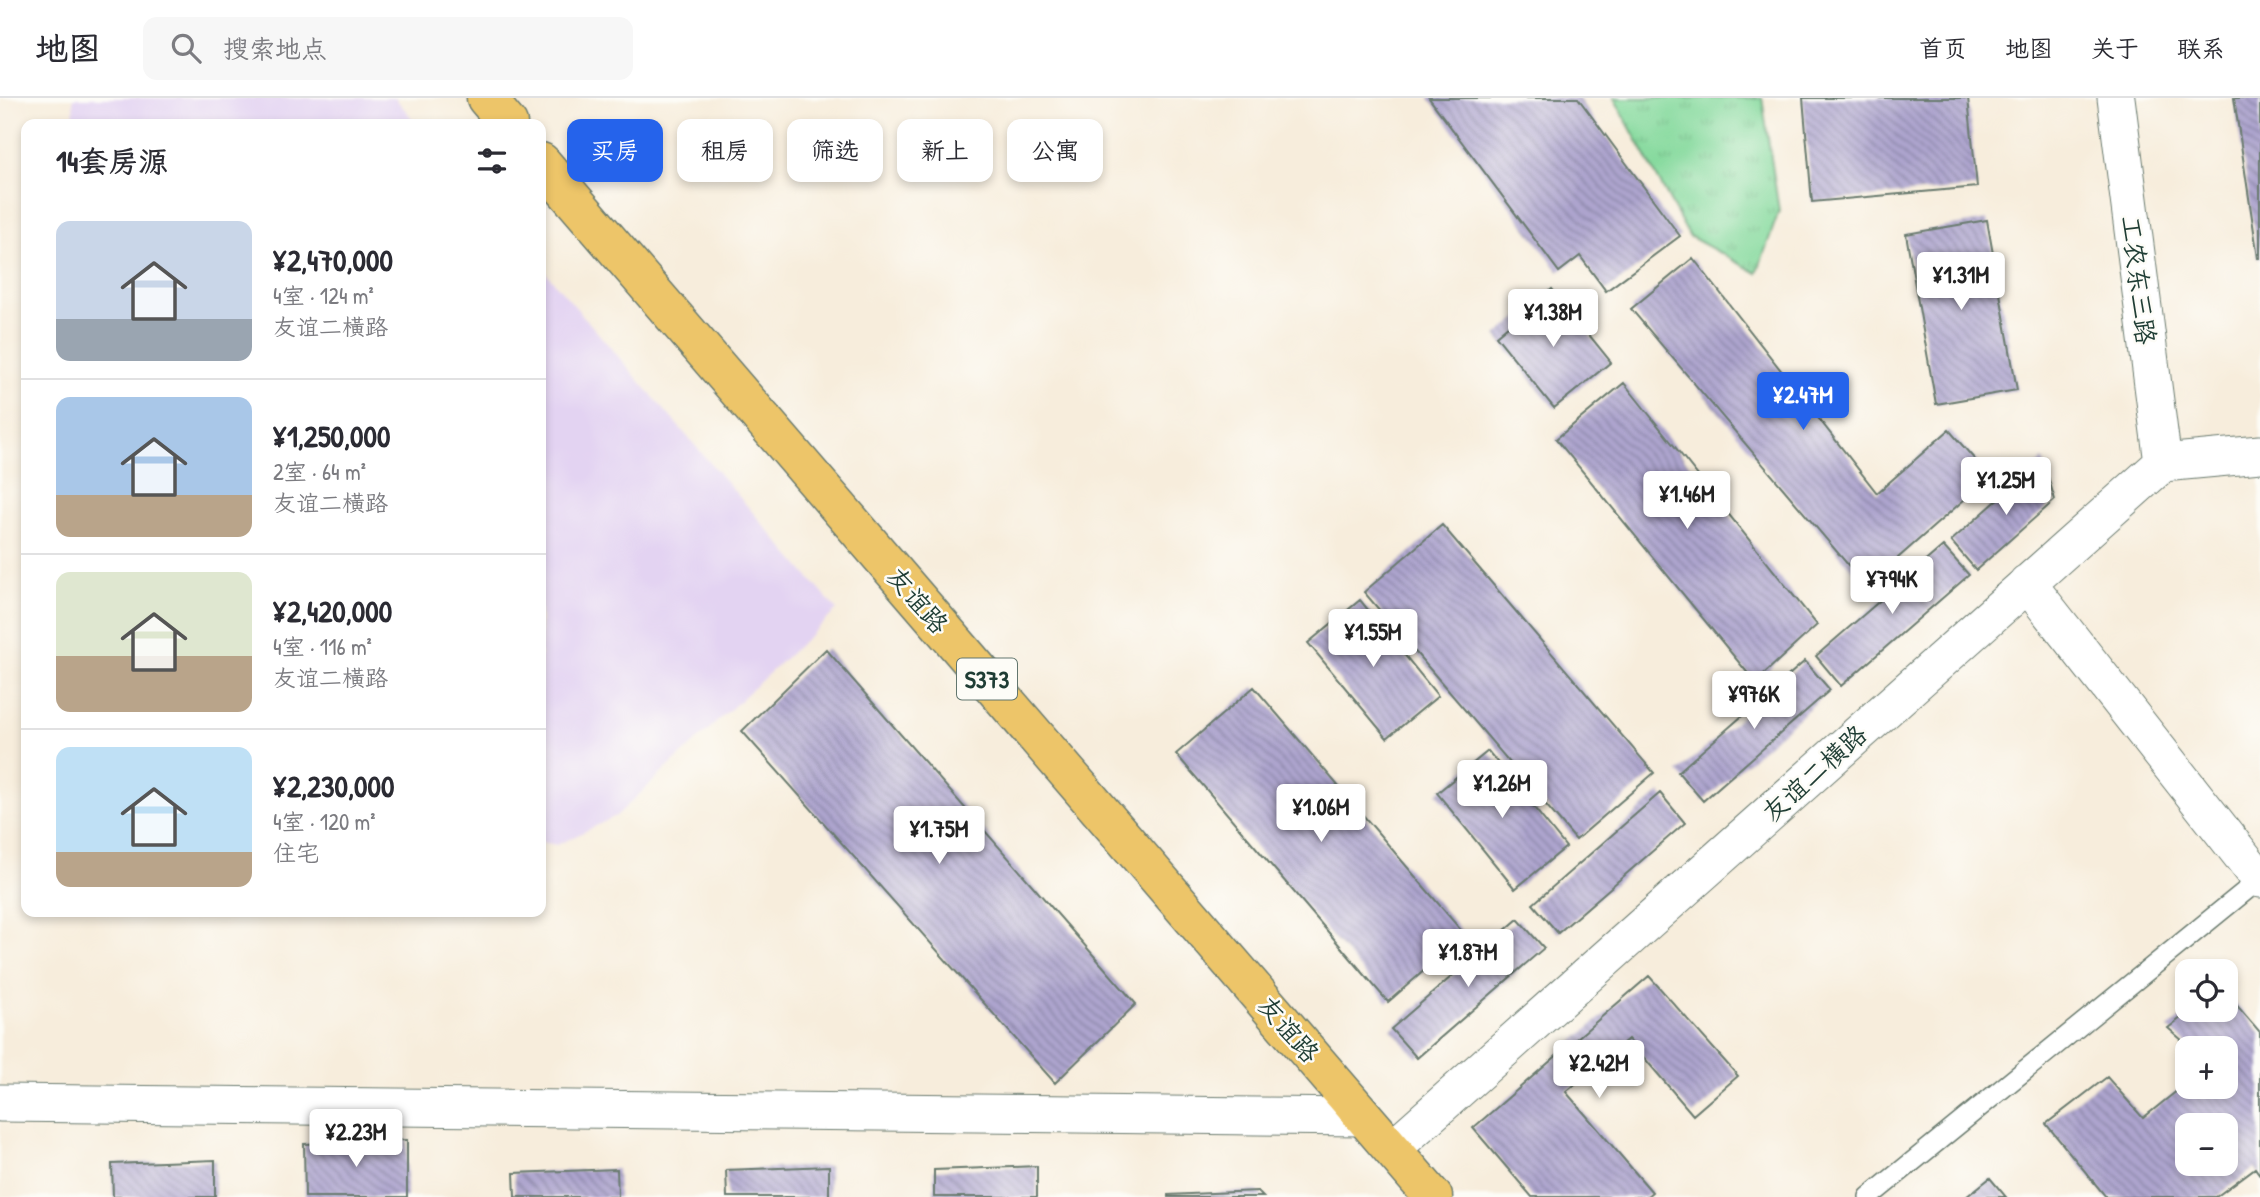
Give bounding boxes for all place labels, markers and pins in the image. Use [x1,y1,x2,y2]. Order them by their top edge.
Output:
pin: ¥1.31M [1904,252,2018,312]
pin: ¥1.38M [1496,289,1610,349]
pin: ¥2.47M [1746,372,1860,432]
pin: ¥1.25M [1949,458,2063,517]
pin: ¥1.46M [1630,472,1744,531]
pin: ¥794K [1843,556,1941,616]
pin: ¥1.55M [1316,610,1430,669]
pin: ¥976K [1705,672,1803,731]
pin: ¥1.26M [1445,760,1559,820]
pin: ¥1.06M [1264,784,1378,844]
pin: ¥1.75M [882,806,996,866]
pin: ¥1.87M [1411,930,1525,989]
pin: ¥2.42M [1542,1040,1656,1100]
pin: ¥2.23M [299,1110,413,1169]

